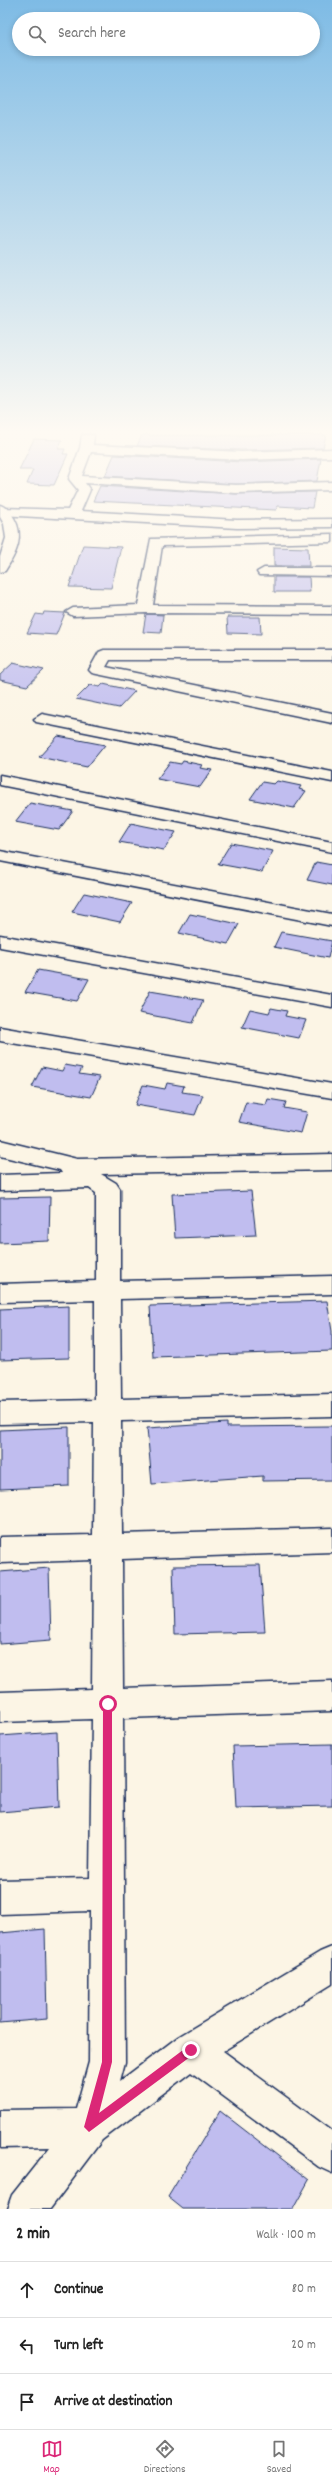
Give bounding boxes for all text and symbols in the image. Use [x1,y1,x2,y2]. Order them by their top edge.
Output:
search box [12,12,320,56]
icon: search [26,23,48,45]
text: Search here [58,23,126,45]
route start [99,1695,117,1713]
route end [182,2041,200,2059]
text: 2 min [16,2223,50,2247]
text: Walk · 100 m [256,2226,316,2245]
icon: ahead [16,2279,38,2301]
text: Continue [54,2279,103,2301]
text: 80 m [292,2280,316,2299]
icon: left [16,2335,38,2357]
text: Turn left [54,2335,103,2357]
text: 20 m [291,2336,316,2355]
icon: arrive [16,2391,38,2413]
text: Arrive at destination [54,2391,172,2413]
tab: Map [41,2438,63,2478]
tab: Directions [144,2438,186,2478]
tab: Saved [267,2438,291,2478]

